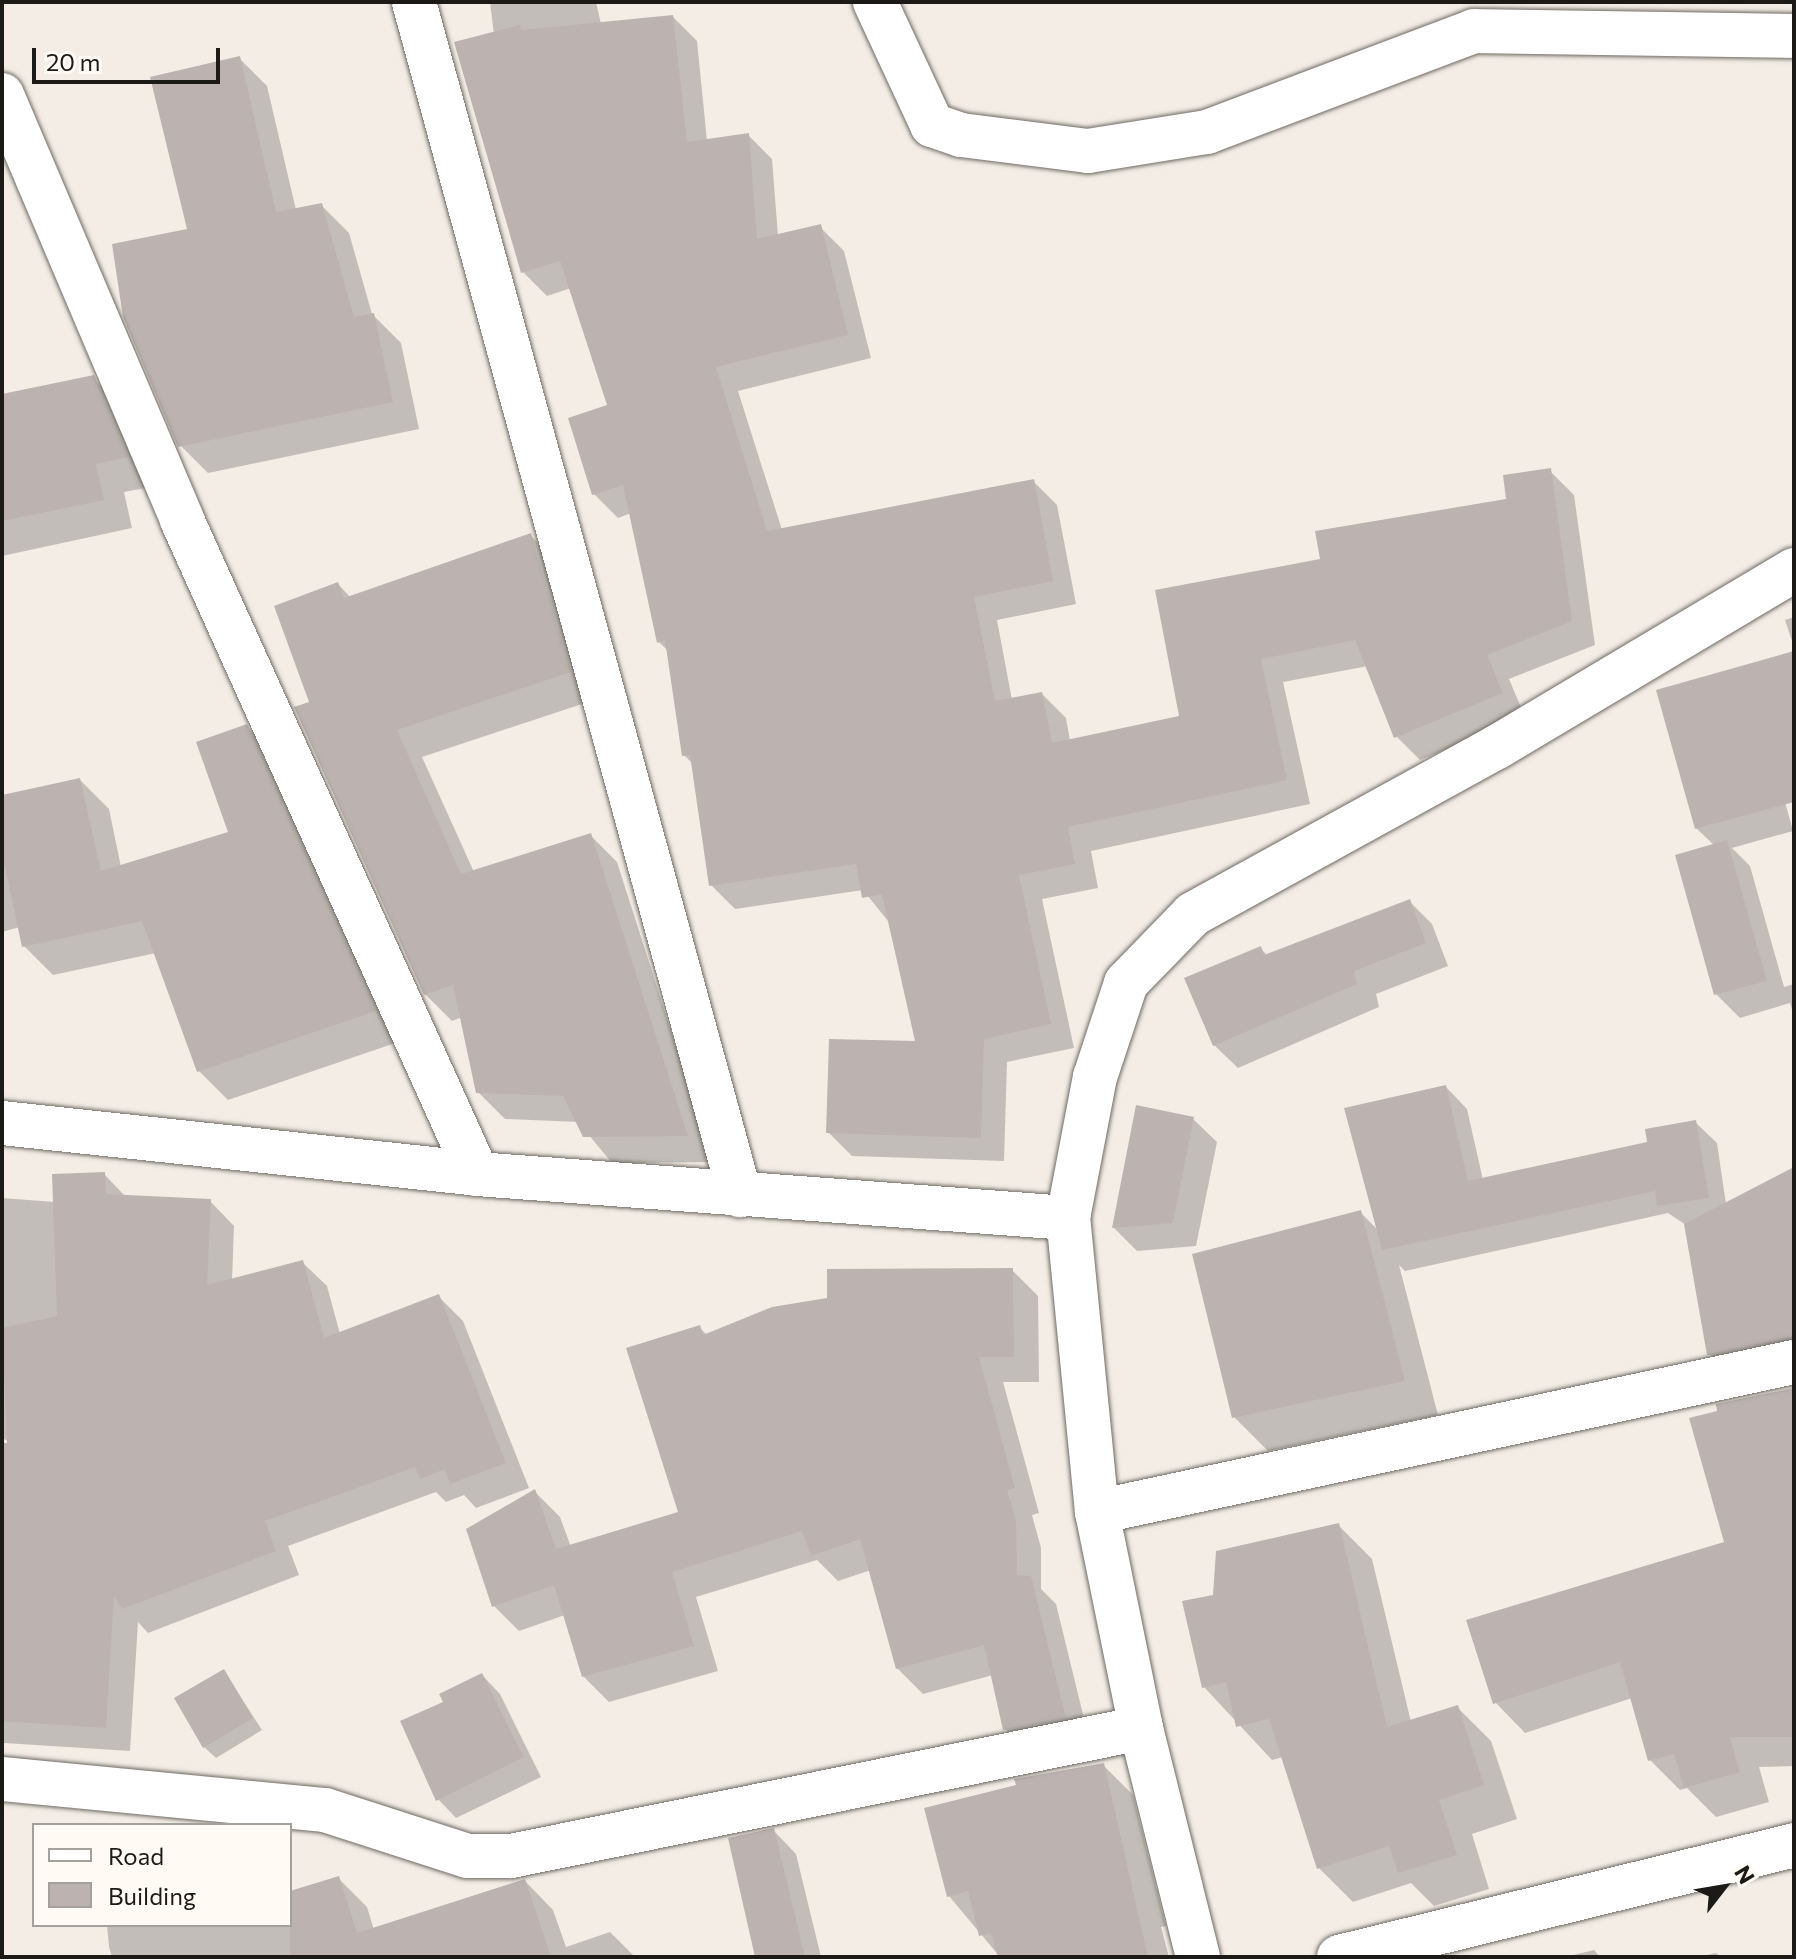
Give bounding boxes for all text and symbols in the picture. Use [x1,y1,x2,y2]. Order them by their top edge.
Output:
scale bar [36,32,224,82]
text: 20 m [46,47,100,76]
legend [32,1823,292,1927]
text: Road [108,1841,164,1870]
north arrow [1684,1847,1764,1927]
text: N [1729,1860,1761,1888]
text: Building [108,1881,196,1910]

